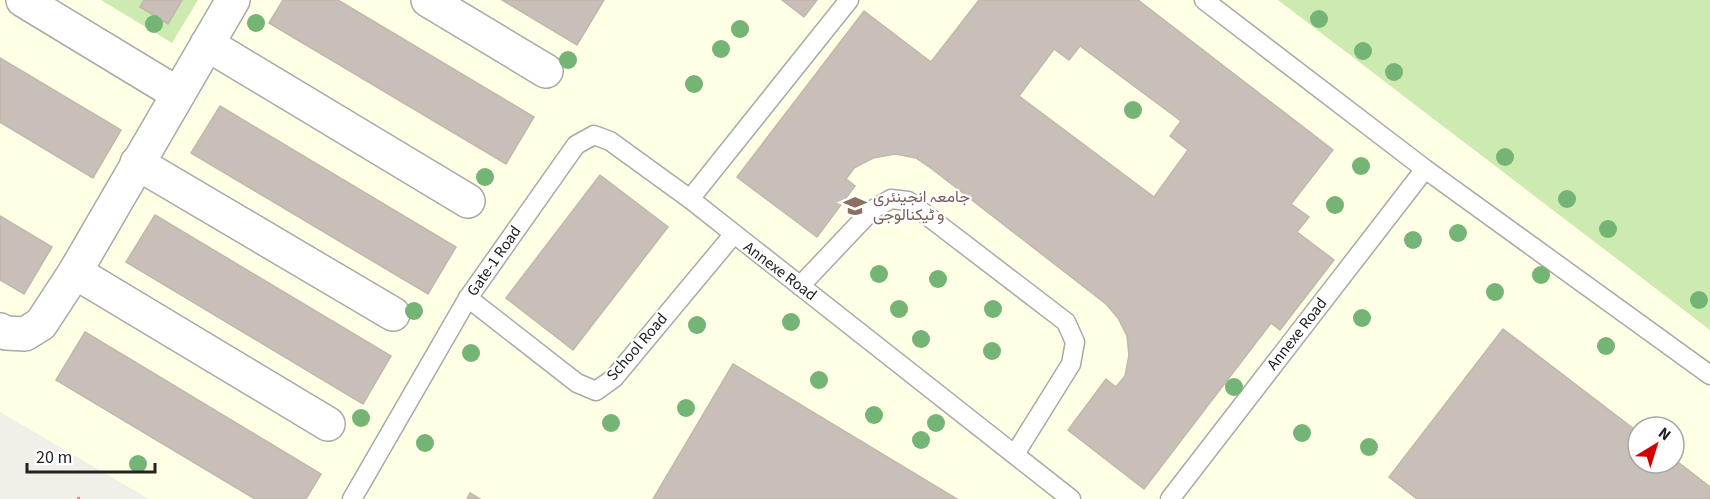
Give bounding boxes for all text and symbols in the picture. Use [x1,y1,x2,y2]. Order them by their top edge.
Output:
place label: جامعہ انجینئری و ٹیکنالوجی [873,186,970,226]
school or university icon: جامعہ انجینئری و ٹیکنالوجی [842,193,868,219]
street label: Gate-1 Road [462,221,526,301]
street label: Annexe Road [739,236,821,306]
street label: Annexe Road [1262,293,1332,375]
street label: School Road [601,308,673,386]
north arrow [1626,415,1686,475]
text: N [1654,422,1676,446]
scale bar [27,436,154,474]
text: 20 m [36,445,72,470]

